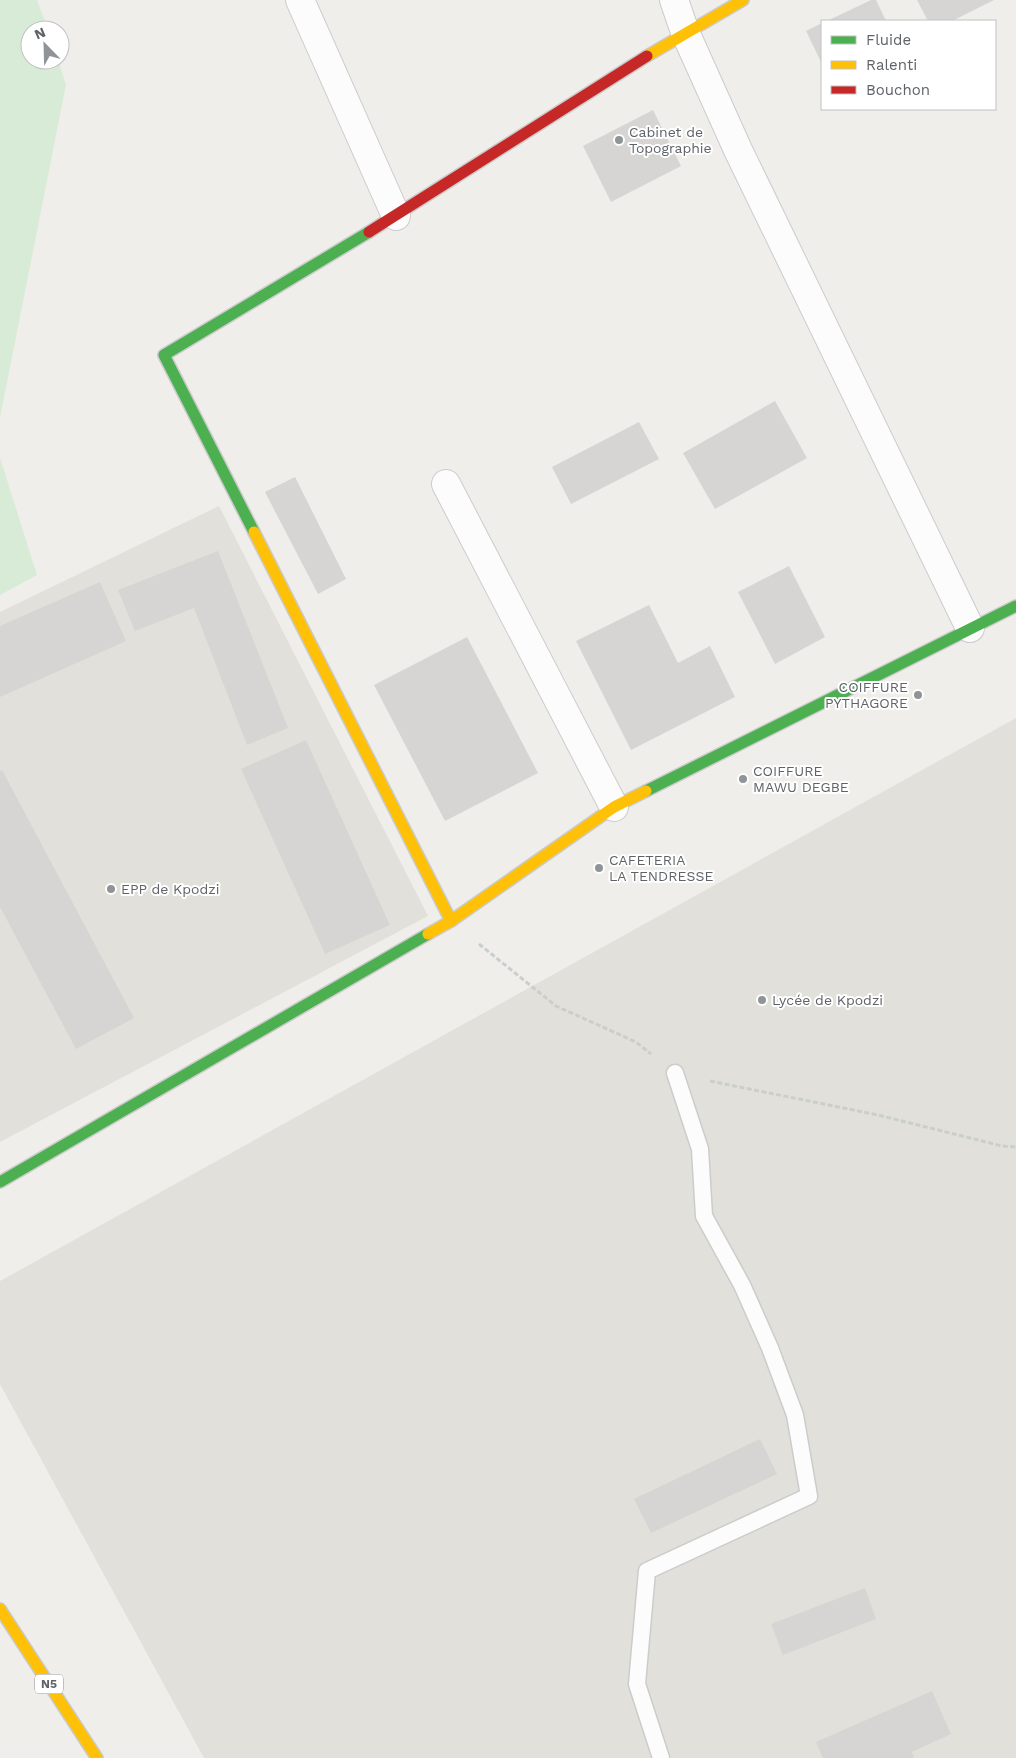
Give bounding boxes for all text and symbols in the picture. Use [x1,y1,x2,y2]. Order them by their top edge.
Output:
north arrow [20,20,70,70]
legend [821,20,996,110]
text: N [32,24,48,42]
text: Fluide [866,31,911,49]
text: Ralenti [866,56,917,74]
text: Bouchon [866,81,930,99]
place label: Cabinet de Topographie [629,124,712,156]
marker: Cabinet de Topographie [613,134,625,146]
place label: COIFFURE PYTHAGORE [825,679,908,711]
marker: COIFFURE PYTHAGORE [912,689,924,701]
place label: COIFFURE MAWU DEGBE [753,763,849,795]
marker: COIFFURE MAWU DEGBE [737,773,749,785]
place label: CAFETERIA LA TENDRESSE [609,852,713,884]
marker: CAFETERIA LA TENDRESSE [593,862,605,874]
place label: EPP de Kpodzi [121,881,219,897]
marker: EPP de Kpodzi [105,883,117,895]
place label: Lycée de Kpodzi [772,992,883,1008]
marker: Lycée de Kpodzi [756,994,768,1006]
road number: N5 [35,1675,63,1694]

